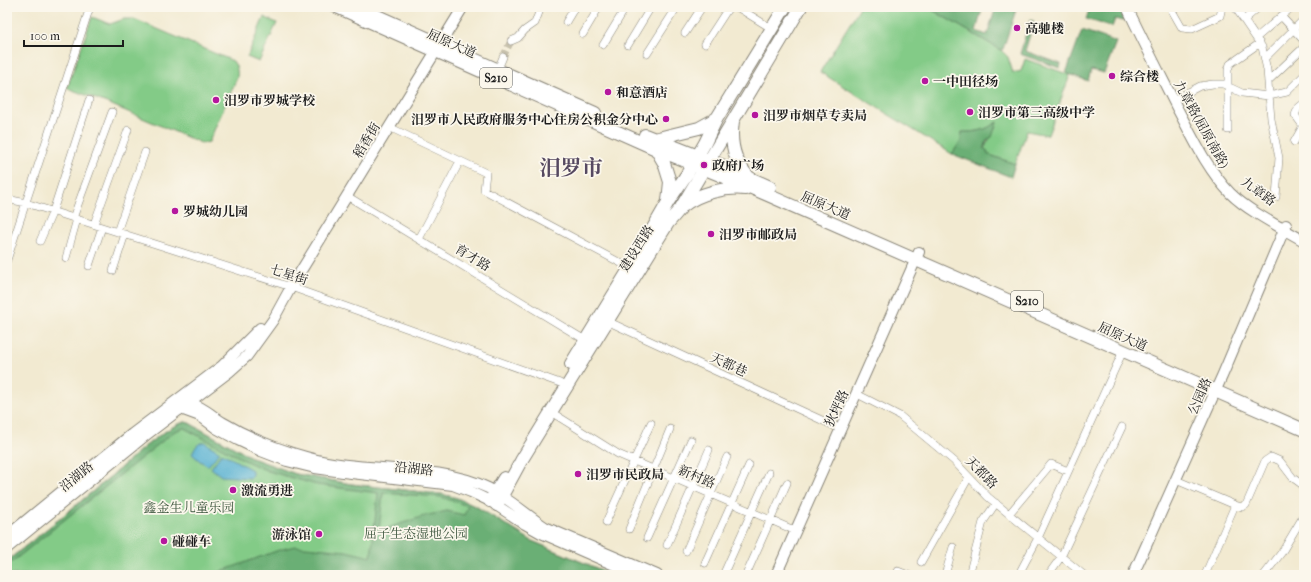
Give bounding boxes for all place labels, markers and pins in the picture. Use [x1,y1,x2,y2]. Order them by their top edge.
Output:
place label: 高驰楼 [1025,21,1064,36]
marker: 高驰楼 [1012,23,1022,33]
place label: 综合楼 [1120,69,1159,84]
marker: 综合楼 [1107,71,1117,81]
place label: 一中田径场 [933,74,998,89]
marker: 一中田径场 [920,76,930,86]
place label: 和意酒店 [616,85,668,100]
marker: 和意酒店 [603,87,613,97]
place label: 汨罗市罗城学校 [224,93,315,108]
marker: 汨罗市罗城学校 [211,95,221,105]
place label: 汨罗市第三高级中学 [978,105,1095,120]
marker: 汨罗市第三高级中学 [965,107,975,117]
place label: 汨罗市烟草专卖局 [763,108,867,123]
marker: 汨罗市烟草专卖局 [750,110,760,120]
place label: 汨罗市人民政府服务中心住房公积金分中心 [411,112,658,127]
marker: 汨罗市人民政府服务中心住房公积金分中心 [661,114,671,124]
place label: 政府广场 [712,158,764,173]
marker: 政府广场 [699,160,709,170]
place label: 罗城幼儿园 [183,204,248,219]
marker: 罗城幼儿园 [170,206,180,216]
place label: 汨罗市邮政局 [719,227,797,242]
marker: 汨罗市邮政局 [706,229,716,239]
place label: 汨罗市民政局 [586,467,664,482]
marker: 汨罗市民政局 [573,469,583,479]
place label: 激流勇进 [241,483,293,498]
marker: 激流勇进 [228,485,238,495]
place label: 游泳馆 [272,527,311,542]
marker: 游泳馆 [314,529,324,539]
place label: 碰碰车 [172,534,211,549]
marker: 碰碰车 [159,536,169,546]

